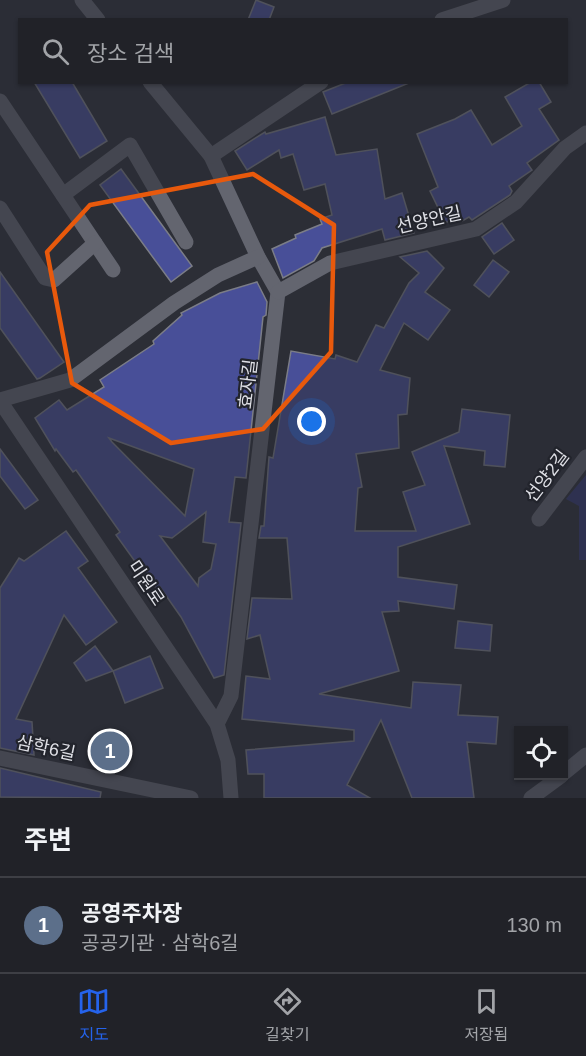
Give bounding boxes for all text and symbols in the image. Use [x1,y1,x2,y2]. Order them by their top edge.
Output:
search box [18,18,568,84]
icon: search [39,35,72,68]
text: 장소 검색 [87,41,174,66]
street label: 선양안길 [394,203,464,237]
street label: 효자길 [235,358,261,410]
your location [297,407,326,436]
street label: 선양2길 [521,446,573,506]
street label: 미원로 [124,557,168,609]
map controls [514,726,568,780]
button: locate [514,726,568,780]
pin: 1 [90,728,130,774]
street label: 삼학6길 [15,732,77,764]
text: 주변 [24,825,72,855]
text: 공영주차장 [81,901,182,926]
text: 1 [38,914,49,936]
text: 130 m [506,914,562,936]
text: 공공기관 · 삼학6길 [81,932,239,954]
tab: 지도 [77,985,110,1045]
tab: 길찾기 [265,985,309,1045]
tab: 저장됨 [464,985,509,1045]

